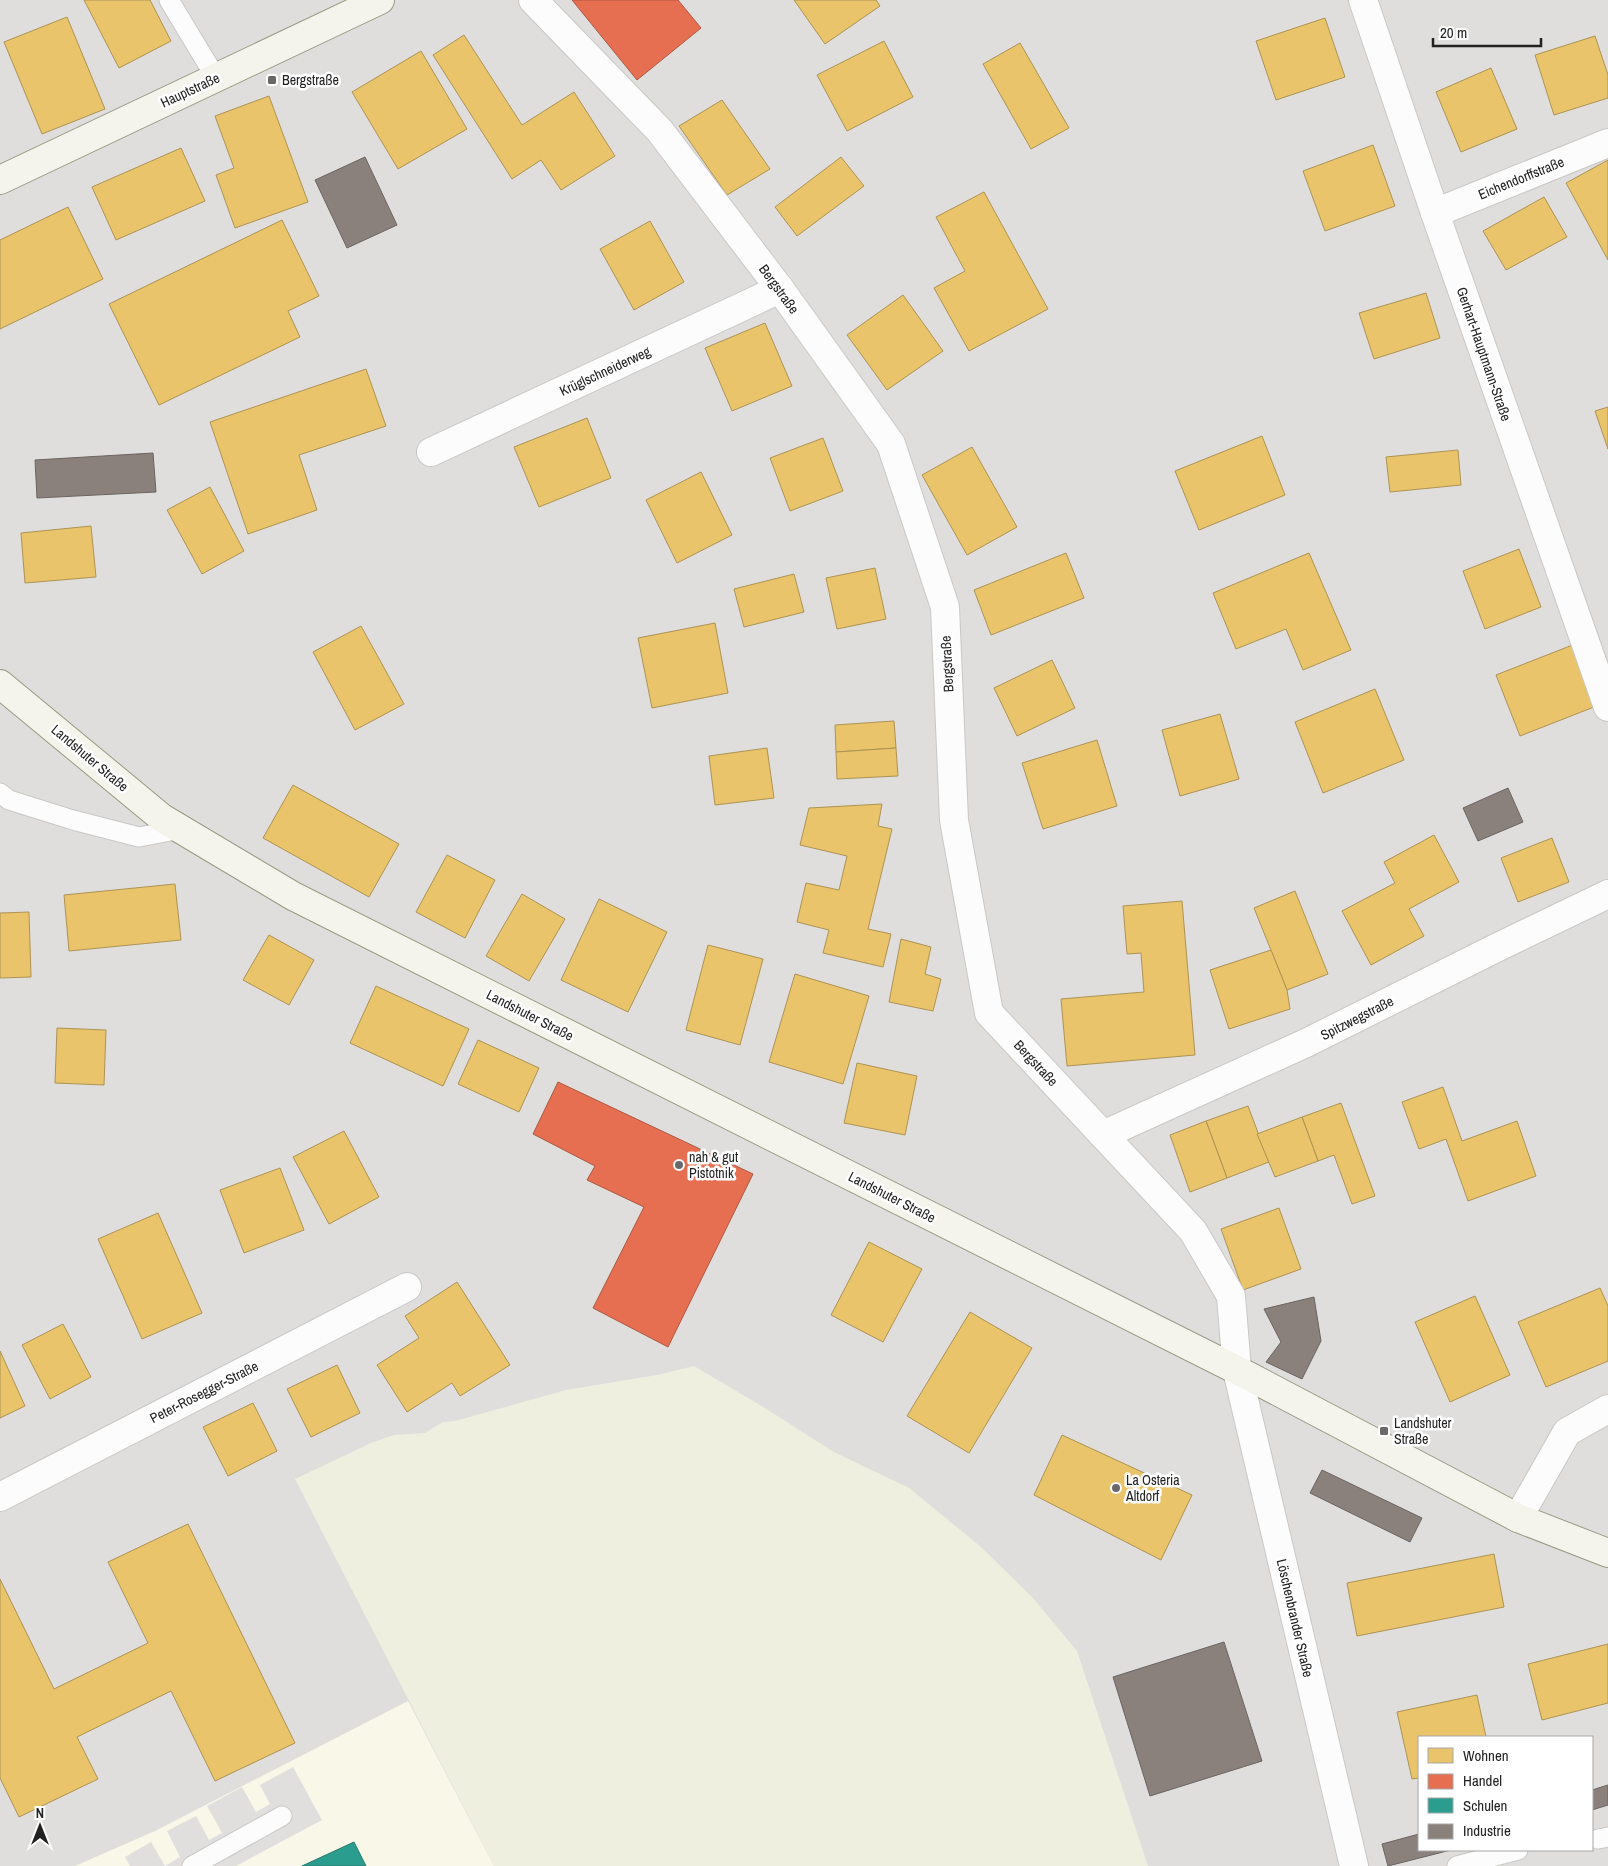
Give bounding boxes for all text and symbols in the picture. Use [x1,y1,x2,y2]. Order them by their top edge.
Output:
scale bar [1433,15,1540,47]
text: 20 m [1440,22,1467,43]
street label: Hauptstraße [158,68,222,112]
place label: Bergstraße [282,71,339,89]
marker: Bergstraße [266,74,278,86]
street label: Eichendorffstraße [1475,153,1567,203]
street label: Bergstraße [755,261,803,317]
street label: Gerhart-Hauptmann-Straße [1453,285,1515,423]
street label: Krüglschneiderweg [557,342,654,400]
street label: Bergstraße [937,635,957,693]
street label: Landshuter Straße [48,721,132,795]
street label: Landshuter Straße [484,985,576,1045]
street label: Spitzwegstraße [1317,992,1397,1044]
street label: Bergstraße [1010,1036,1062,1090]
place label: nah & gut Pistotnik [689,1148,738,1182]
marker: nah & gut Pistotnik [673,1159,685,1171]
street label: Landshuter Straße [846,1167,938,1227]
street label: Peter-Rosegger-Straße [147,1357,261,1427]
place label: Landshuter Straße [1394,1414,1452,1448]
marker: Landshuter Straße [1378,1425,1390,1437]
place label: La Osteria Altdorf [1125,1471,1180,1505]
marker: La Osteria Altdorf [1110,1482,1122,1494]
street label: Löschenbrander Straße [1273,1557,1317,1679]
legend [1418,1736,1593,1851]
text: Wohnen [1463,1745,1509,1766]
text: Handel [1463,1770,1502,1791]
text: Schulen [1463,1795,1507,1816]
north arrow [15,1801,65,1851]
text: N [36,1804,44,1822]
text: Industrie [1463,1820,1511,1841]

